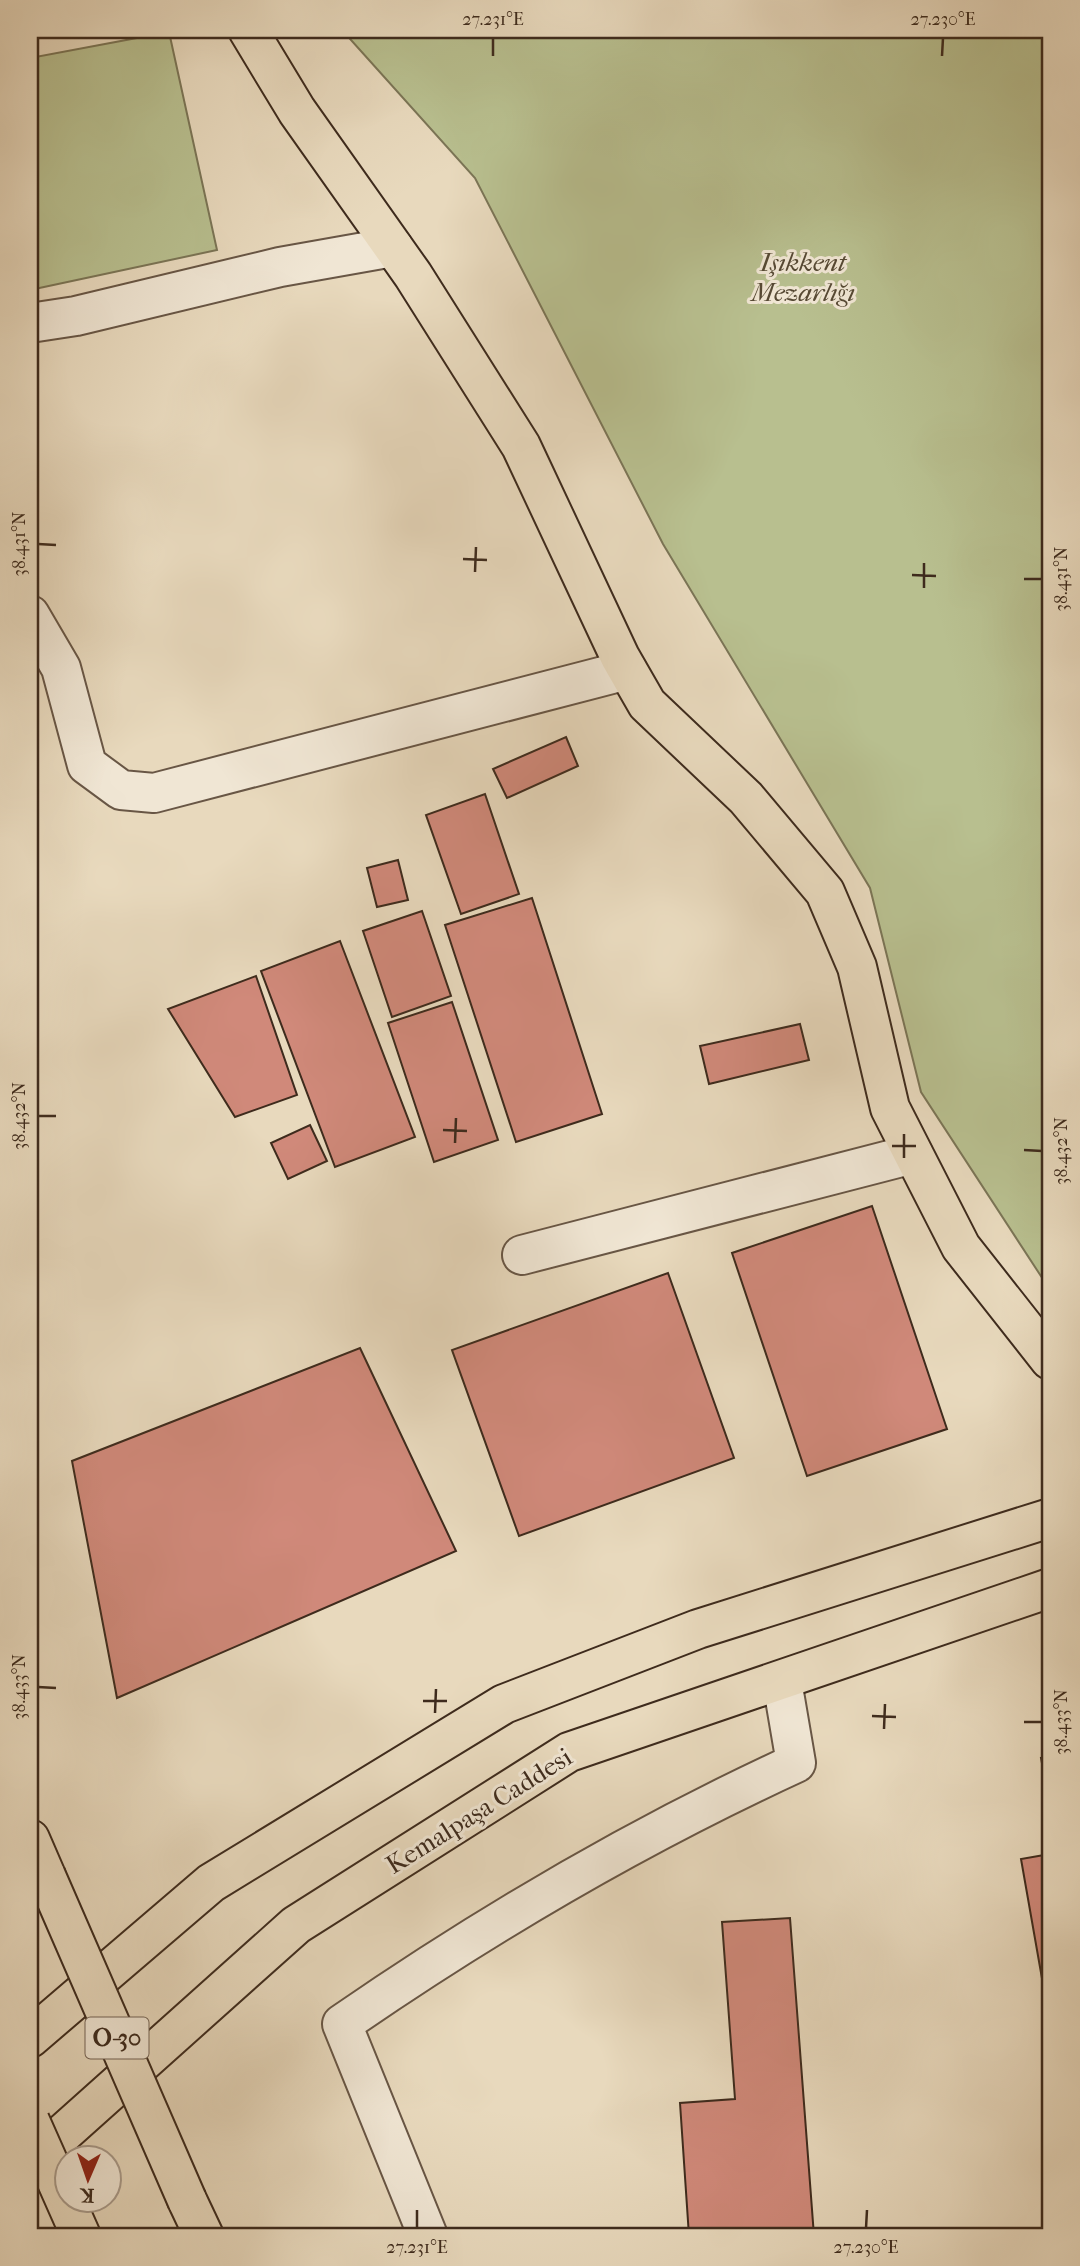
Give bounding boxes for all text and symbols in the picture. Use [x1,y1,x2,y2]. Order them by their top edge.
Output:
text: 27.231°E [462,9,524,30]
text: 27.230°E [910,9,976,30]
park label: Işıkkent Mezarlığı [749,247,855,308]
text: 38.431°N [9,511,30,577]
text: 38.431°N [1051,546,1072,612]
text: 38.432°N [9,1082,30,1150]
text: 38.432°N [1051,1117,1072,1185]
text: 38.433°N [9,1654,30,1720]
text: 38.433°N [1051,1689,1072,1755]
street label: Kemalpaşa Caddesi [380,1741,578,1881]
road number: O-30 [86,2018,148,2059]
north arrow [52,2144,122,2214]
text: K [79,2184,95,2206]
text: 27.231°E [386,2237,448,2258]
text: 27.230°E [833,2237,899,2258]

